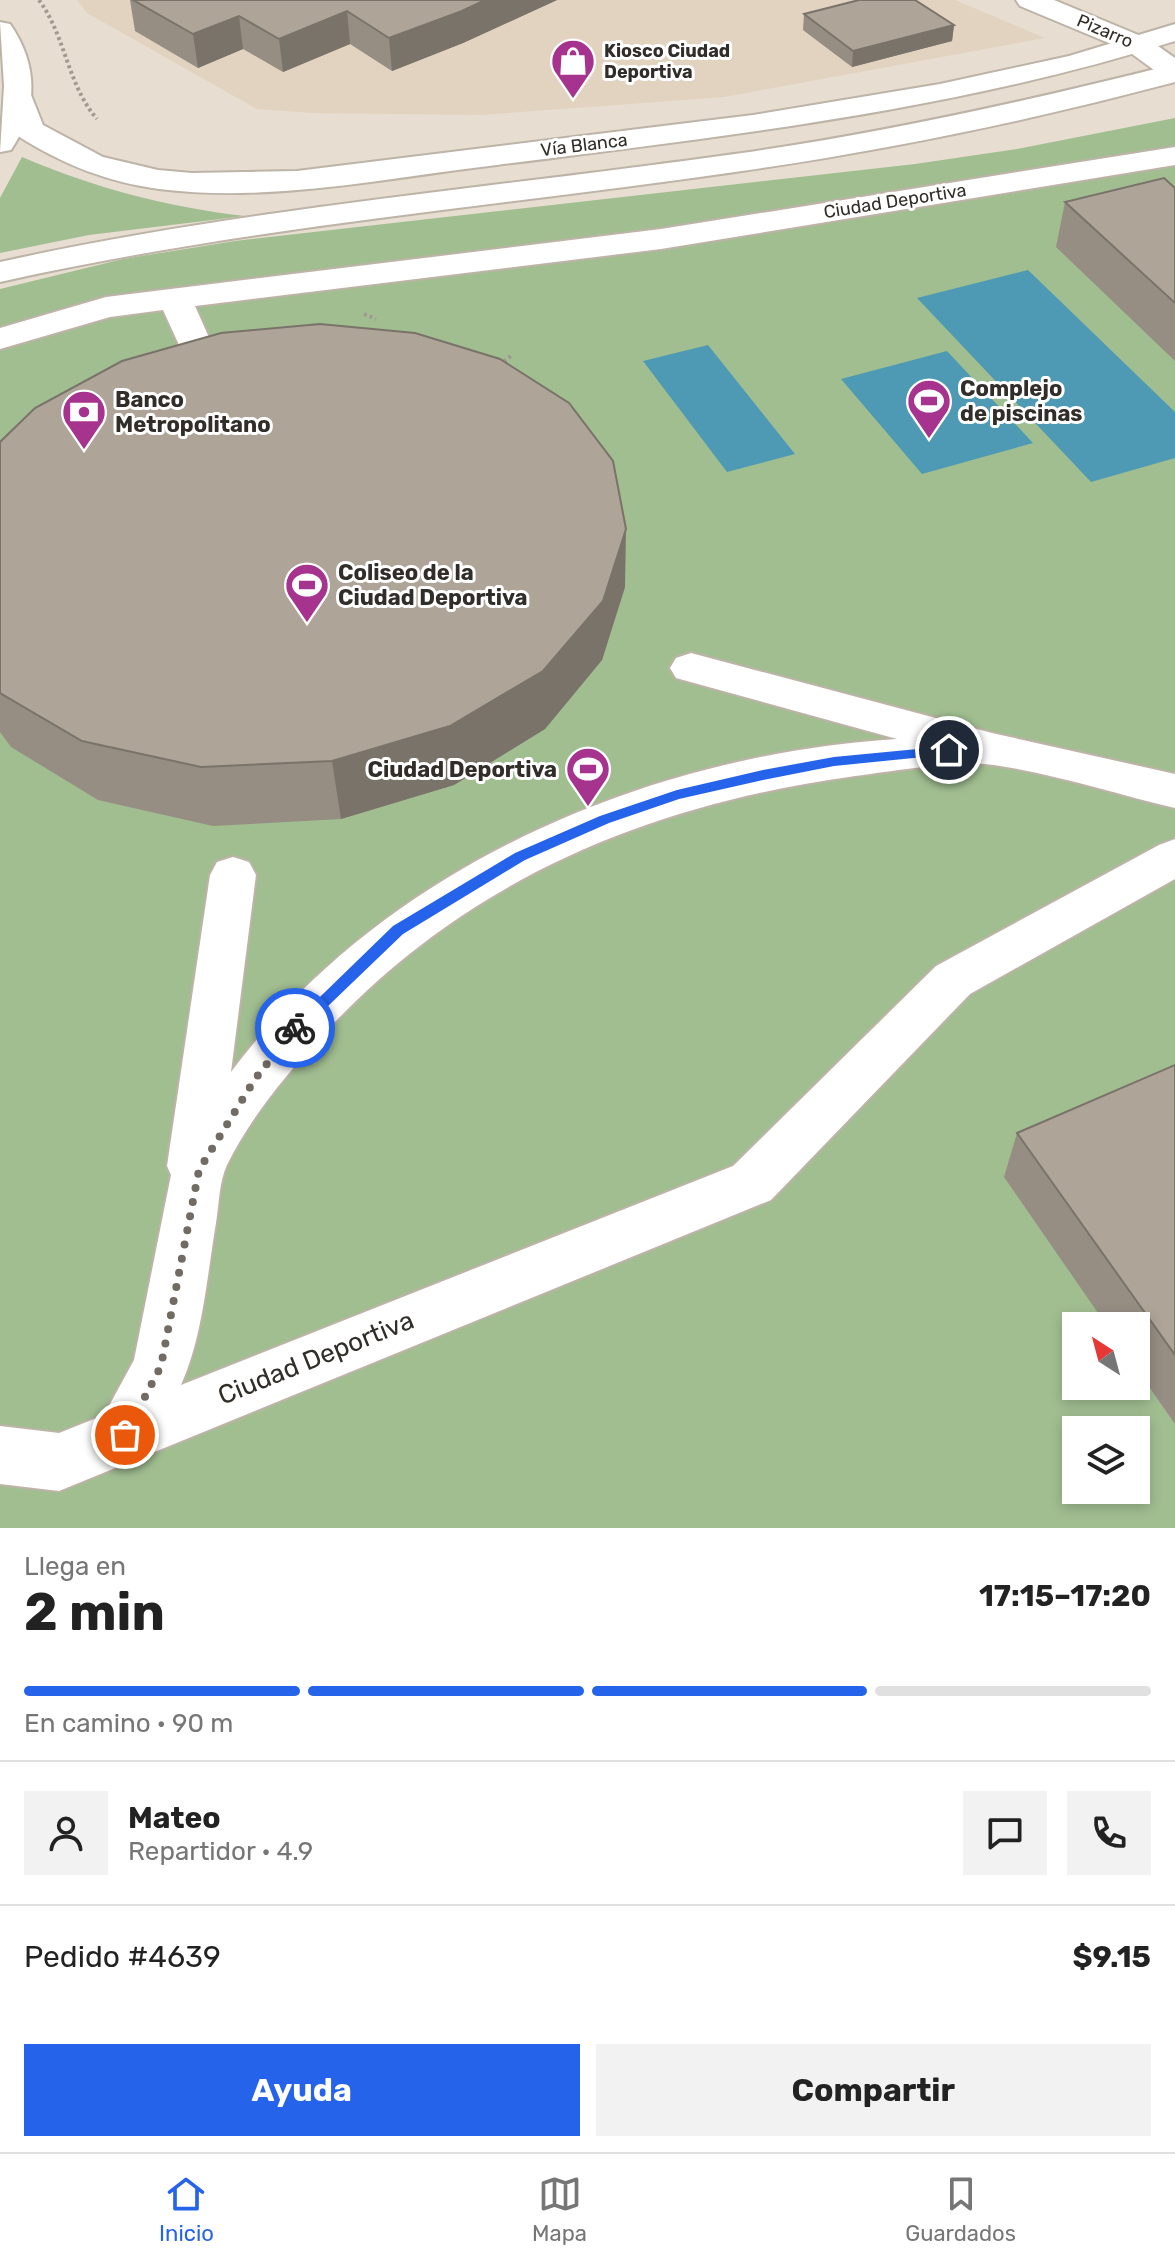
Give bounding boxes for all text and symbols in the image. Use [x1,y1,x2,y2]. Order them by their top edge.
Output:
street label: Pizarro [1074,9,1136,53]
shop icon: Kiosco Ciudad Deportiva [549,37,597,100]
place label: Kiosco Ciudad Deportiva [604,40,730,83]
street label: Vía Blanca [539,129,629,161]
street label: Ciudad Deportiva [822,179,968,223]
place label: Complejo de piscinas [960,375,1083,427]
sports icon: Complejo de piscinas [905,377,953,440]
place label: Banco Metropolitano [115,386,271,438]
bank icon: Banco Metropolitano [60,388,108,451]
place label: Coliseo de la Ciudad Deportiva [338,559,528,611]
sports icon: Coliseo de la Ciudad Deportiva [283,561,331,624]
pin [915,716,983,784]
icon: home [927,728,971,772]
sports icon: Ciudad Deportiva [564,745,612,808]
place label: Ciudad Deportiva [367,756,557,783]
courier [255,988,335,1068]
icon: bike [273,1006,317,1050]
street label: Ciudad Deportiva [214,1305,418,1411]
north arrow [1062,1312,1150,1400]
map controls [1062,1312,1150,1504]
pin [91,1401,159,1469]
icon: bag [103,1413,147,1457]
button: layers [1062,1416,1150,1504]
text: Llega en [24,1551,126,1582]
text: 17:15–17:20 [979,1578,1151,1614]
text: 2 min [24,1581,165,1643]
text: En camino · 90 m [24,1708,233,1739]
button: person [24,1791,108,1875]
button: chat [963,1791,1047,1875]
button: phone [1067,1791,1151,1875]
text: Mateo [128,1800,221,1836]
text: Repartidor · 4.9 [128,1836,313,1867]
text: Pedido #4639 [24,1939,221,1975]
text: $9.15 [1072,1939,1151,1975]
button: Ayuda [24,2044,580,2136]
button: Compartir [596,2044,1151,2136]
tab: Inicio [159,2172,214,2247]
tab: Mapa [532,2172,587,2247]
tab: Guardados [905,2172,1016,2247]

